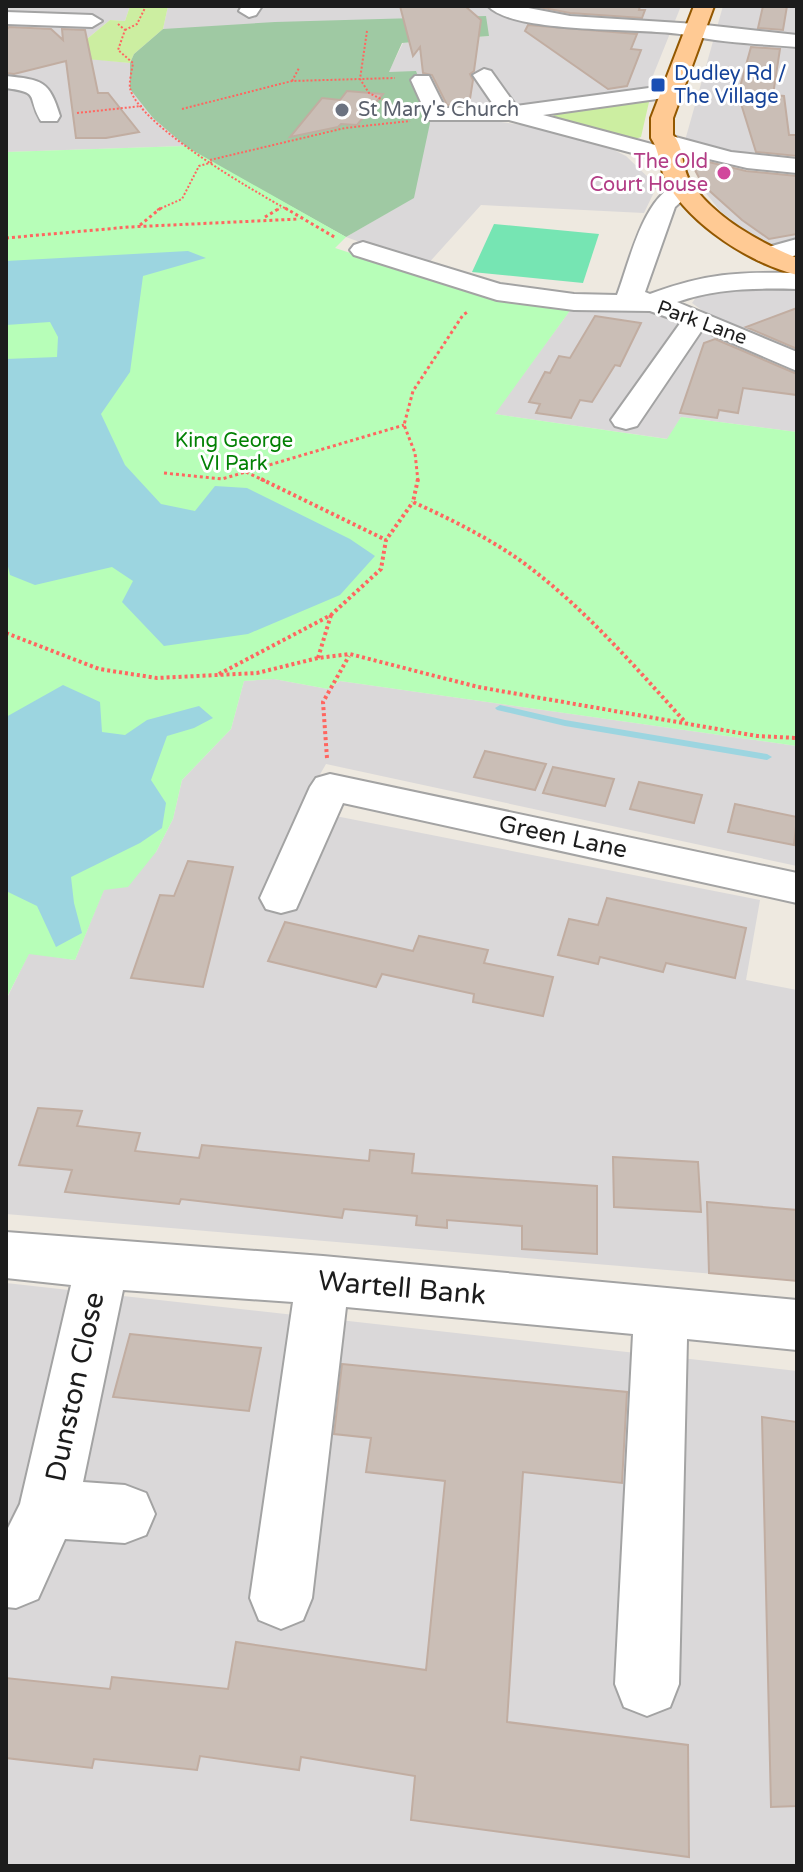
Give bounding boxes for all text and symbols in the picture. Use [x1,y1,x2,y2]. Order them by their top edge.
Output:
place label: Dudley Rd / The Village [674,62,787,109]
marker: Dudley Rd / The Village [649,76,667,94]
place label: St Mary's Church [358,98,519,122]
marker: St Mary's Church [333,101,351,119]
place label: The Old Court House [590,150,708,197]
marker: The Old Court House [715,164,733,182]
street label: Park Lane [654,296,750,350]
park label: King George VI Park [175,429,293,476]
street label: Green Lane [496,809,630,865]
street label: Wartell Bank [316,1264,488,1312]
street label: Dunston Close [38,1289,112,1485]

